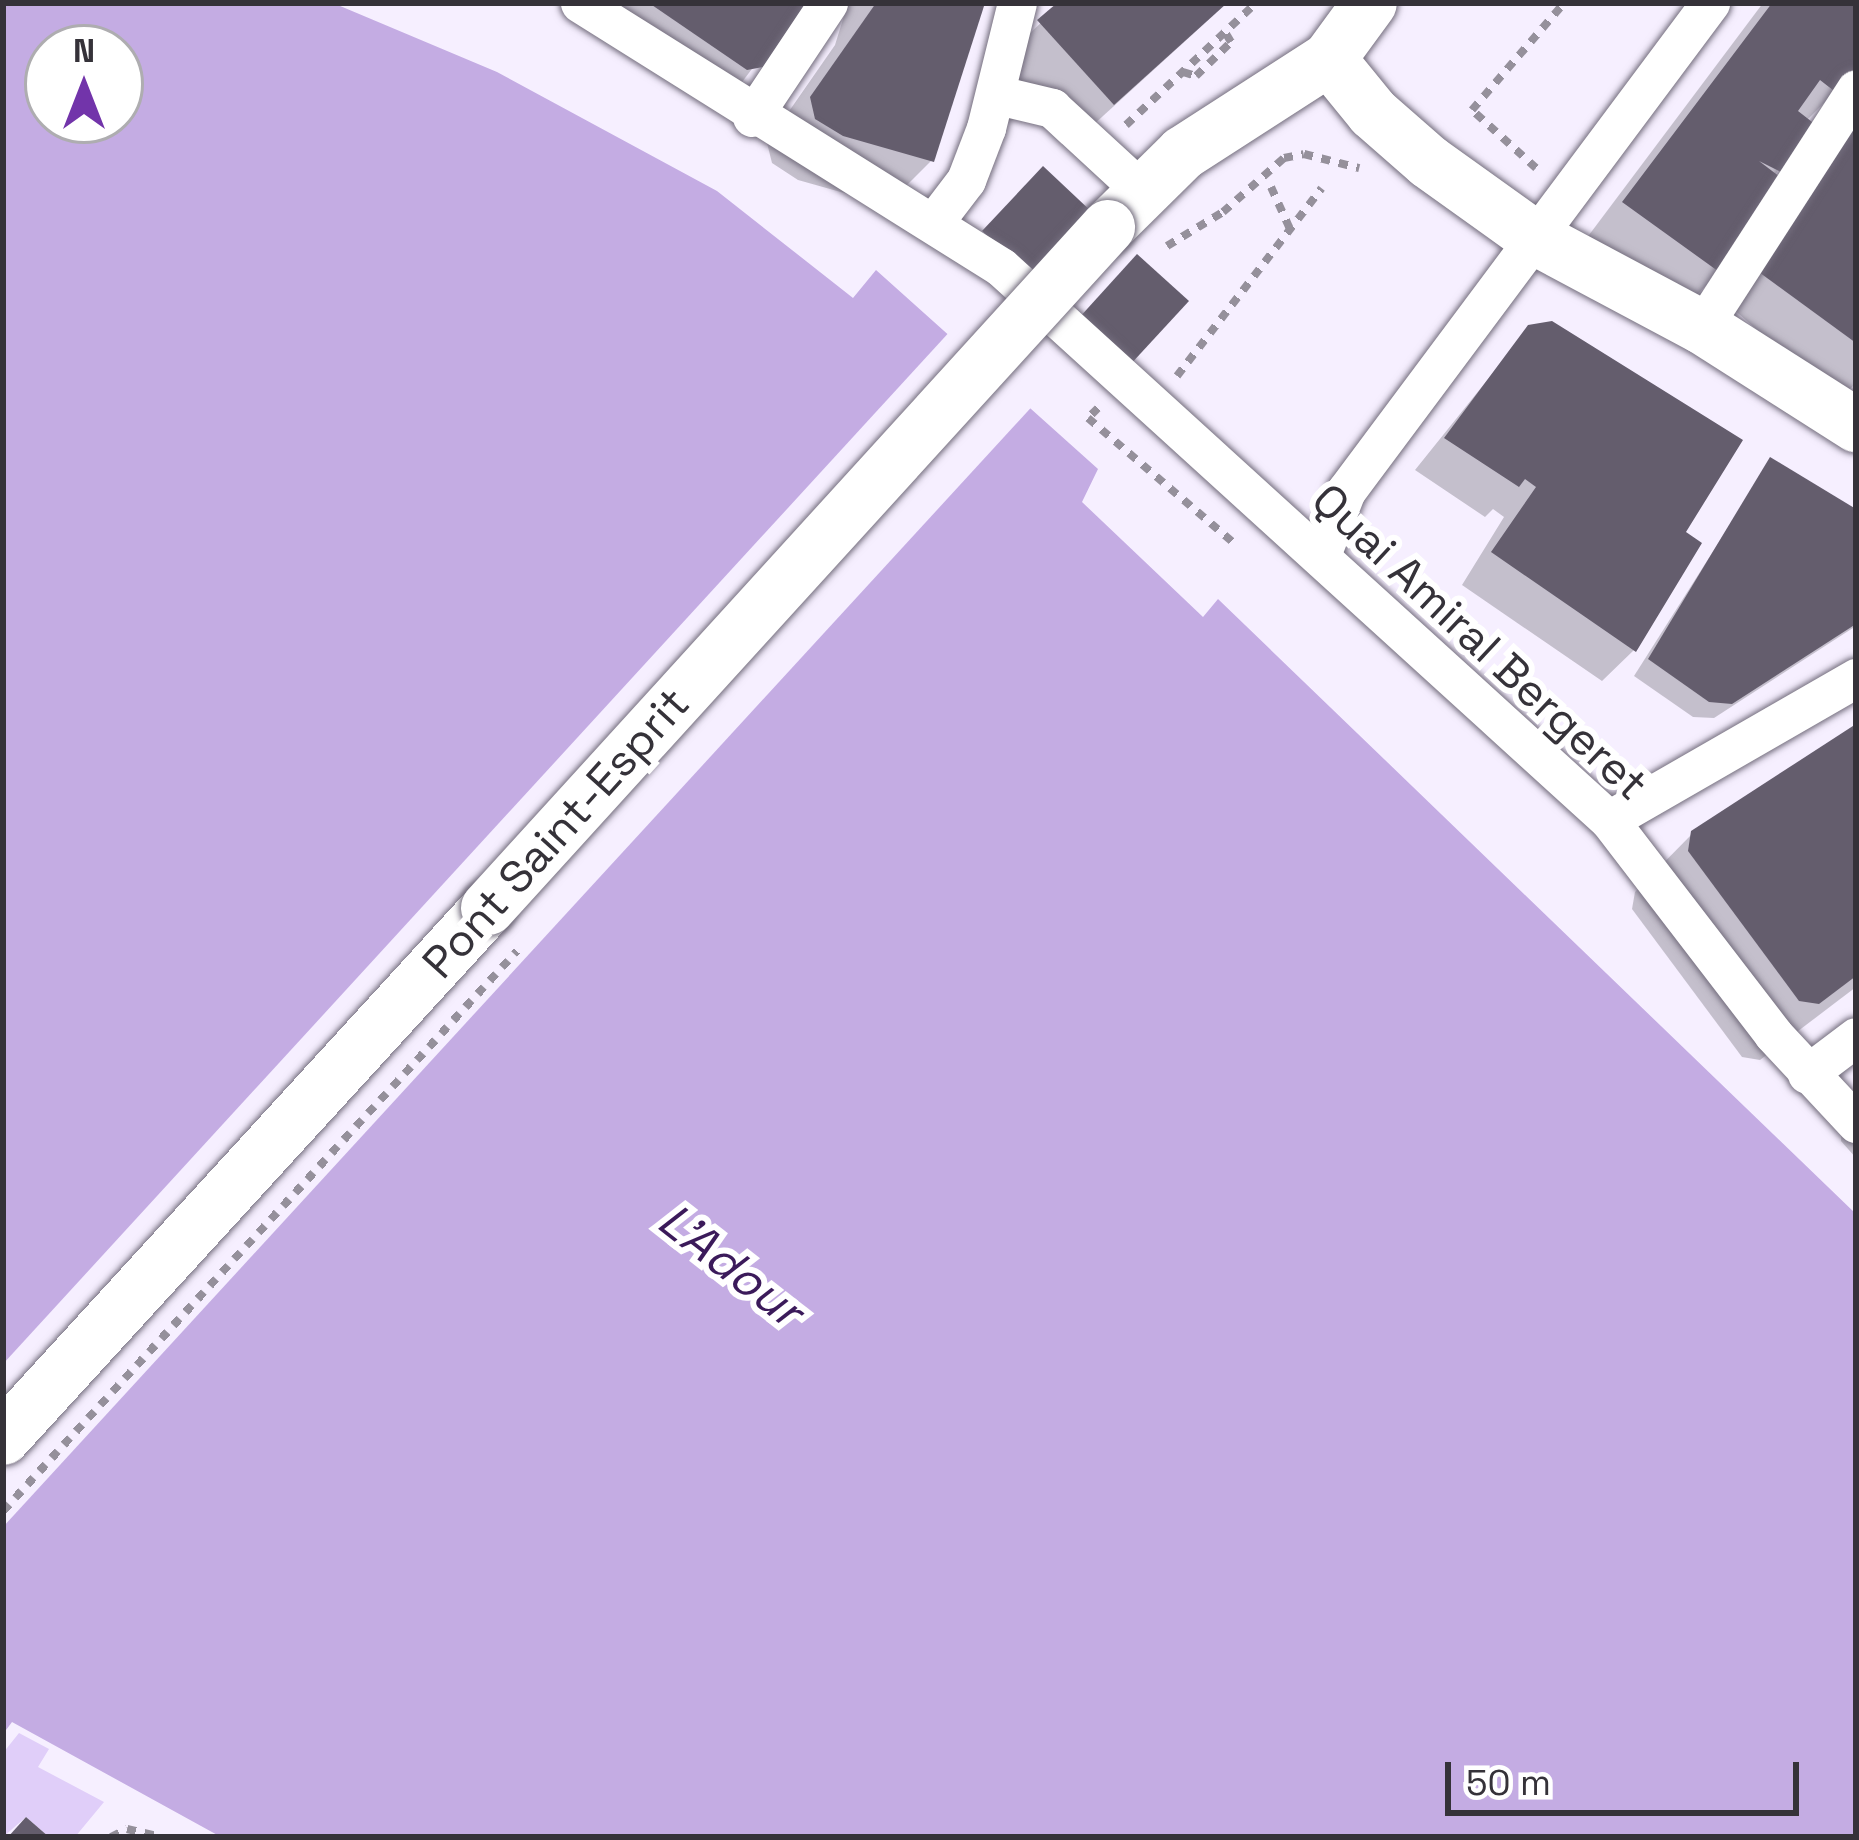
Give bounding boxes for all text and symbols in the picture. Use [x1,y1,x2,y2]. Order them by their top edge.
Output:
north arrow [24,24,144,144]
text: N [73,30,95,72]
street label: Quai Amiral Bergeret [1301,472,1659,812]
street label: Pont Saint-Esprit [411,677,701,989]
water label: L'Adour [647,1191,815,1339]
scale bar [1451,1738,1805,1812]
text: 50 m [1466,1760,1551,1806]

